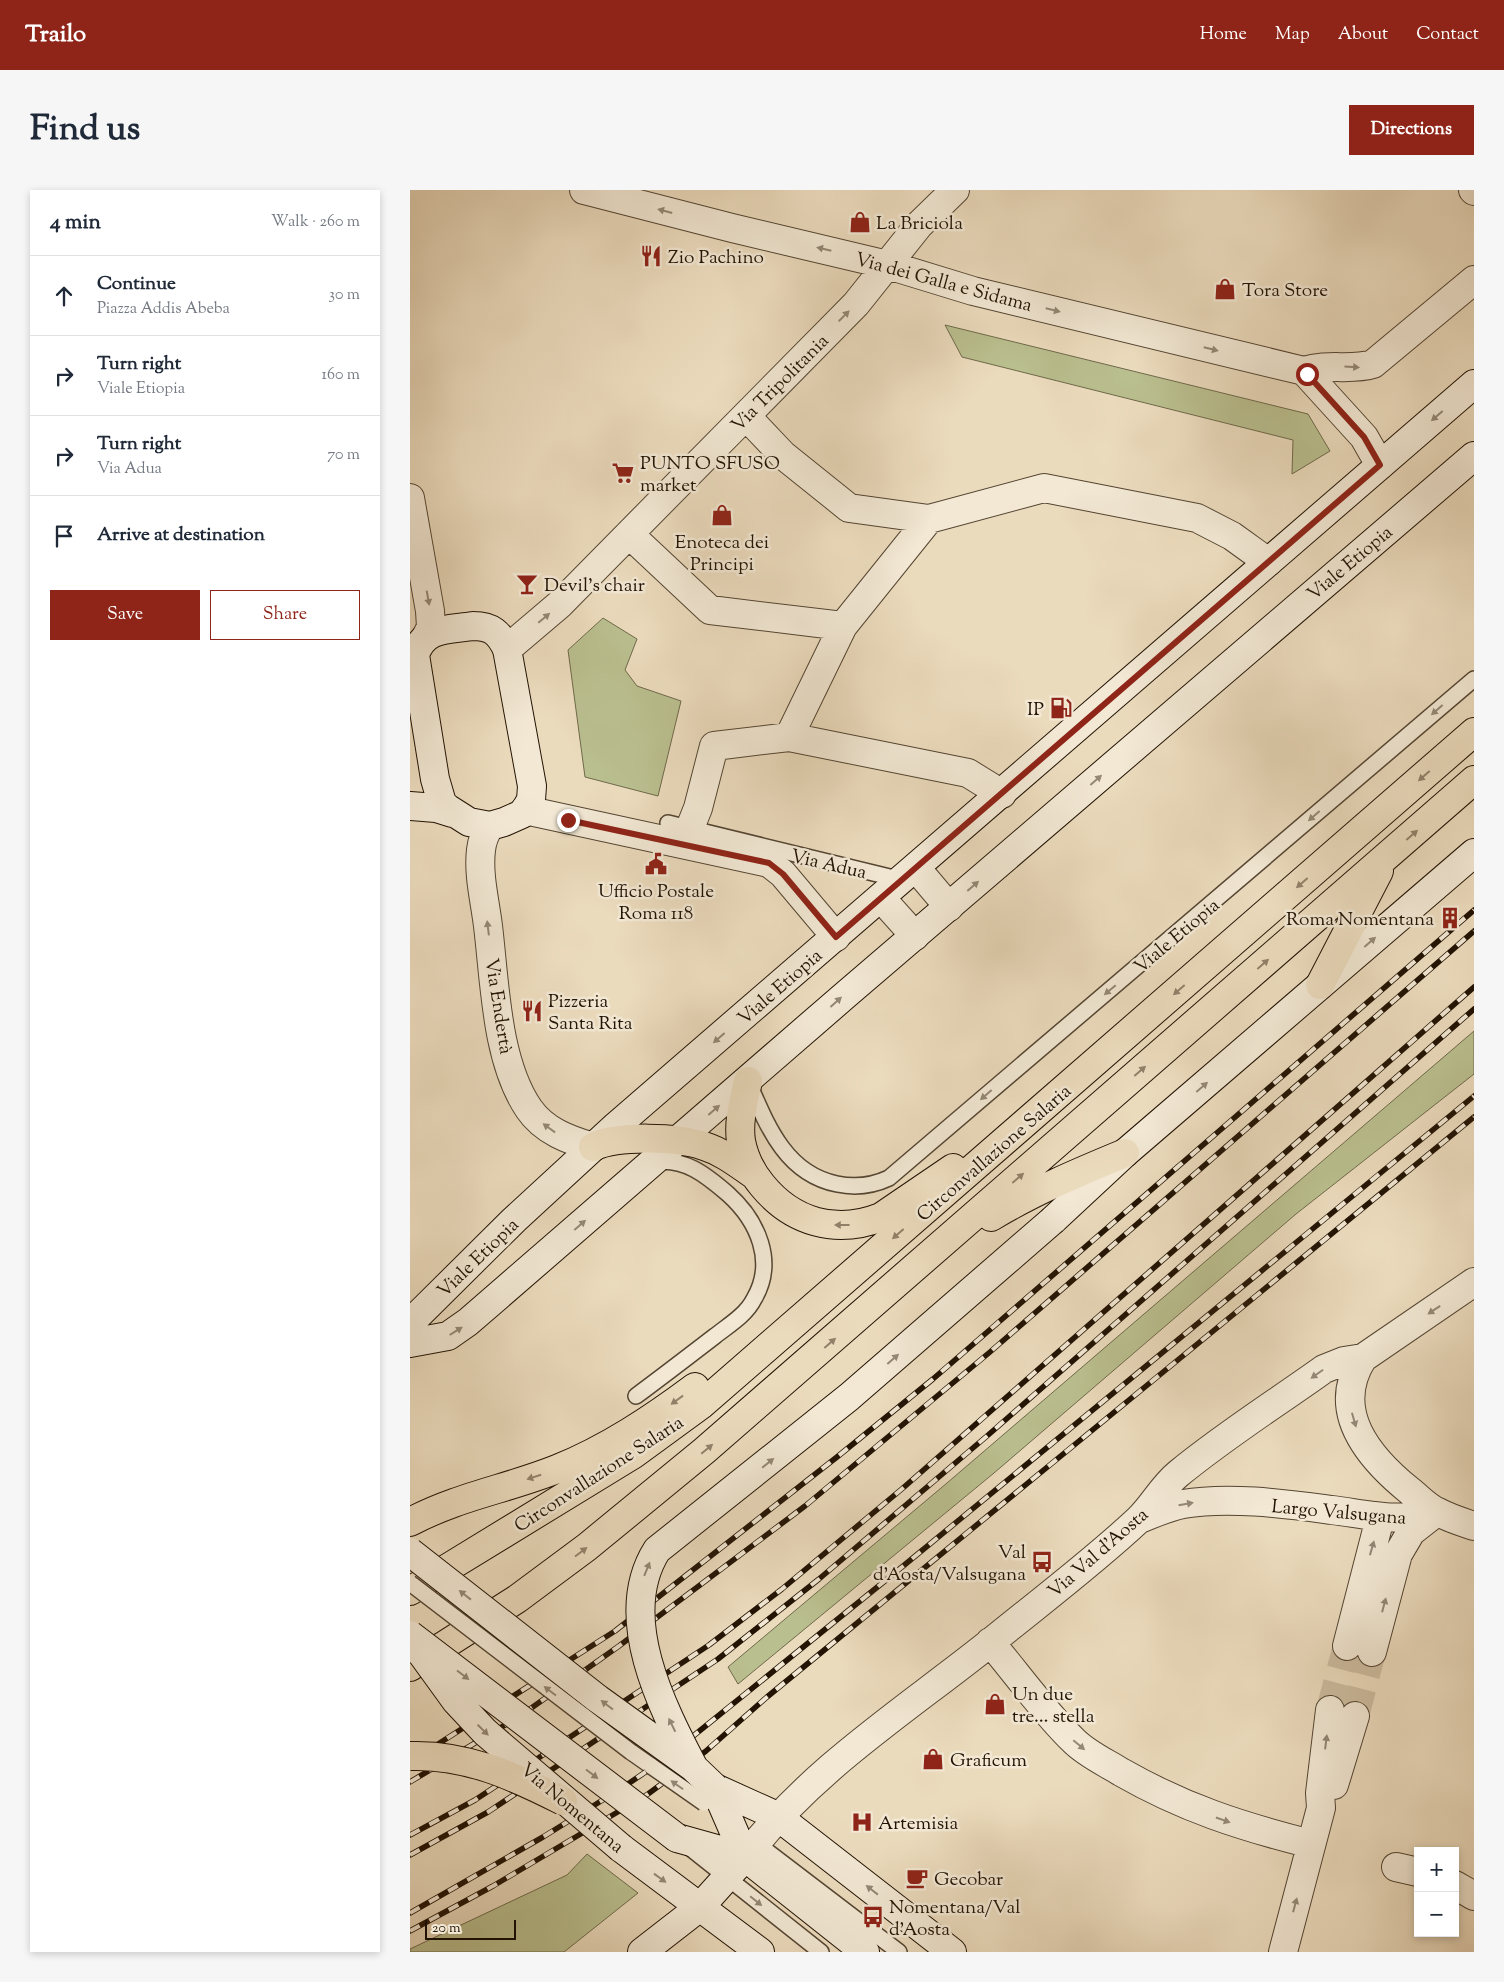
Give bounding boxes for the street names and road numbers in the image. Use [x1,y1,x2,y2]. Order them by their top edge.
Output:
street label: Via dei Galla e Sidama [852,247,1035,320]
street label: Via Tripolitania [726,329,836,439]
street label: Viale Etiopia [1302,520,1400,608]
street label: Via Adua [788,844,869,887]
street label: Viale Etiopia [1129,893,1227,981]
street label: Viale Etiopia [732,943,829,1032]
street label: Via Endertà [477,957,518,1056]
street label: Circonvallazione Salaria [911,1079,1078,1229]
street label: Viale Etiopia [432,1213,526,1305]
street label: Circonvallazione Salaria [509,1410,690,1540]
street label: Largo Valsugana [1270,1494,1408,1533]
street label: Via Val d'Aosta [1042,1502,1155,1605]
street label: Via Nomentana [514,1757,629,1861]

